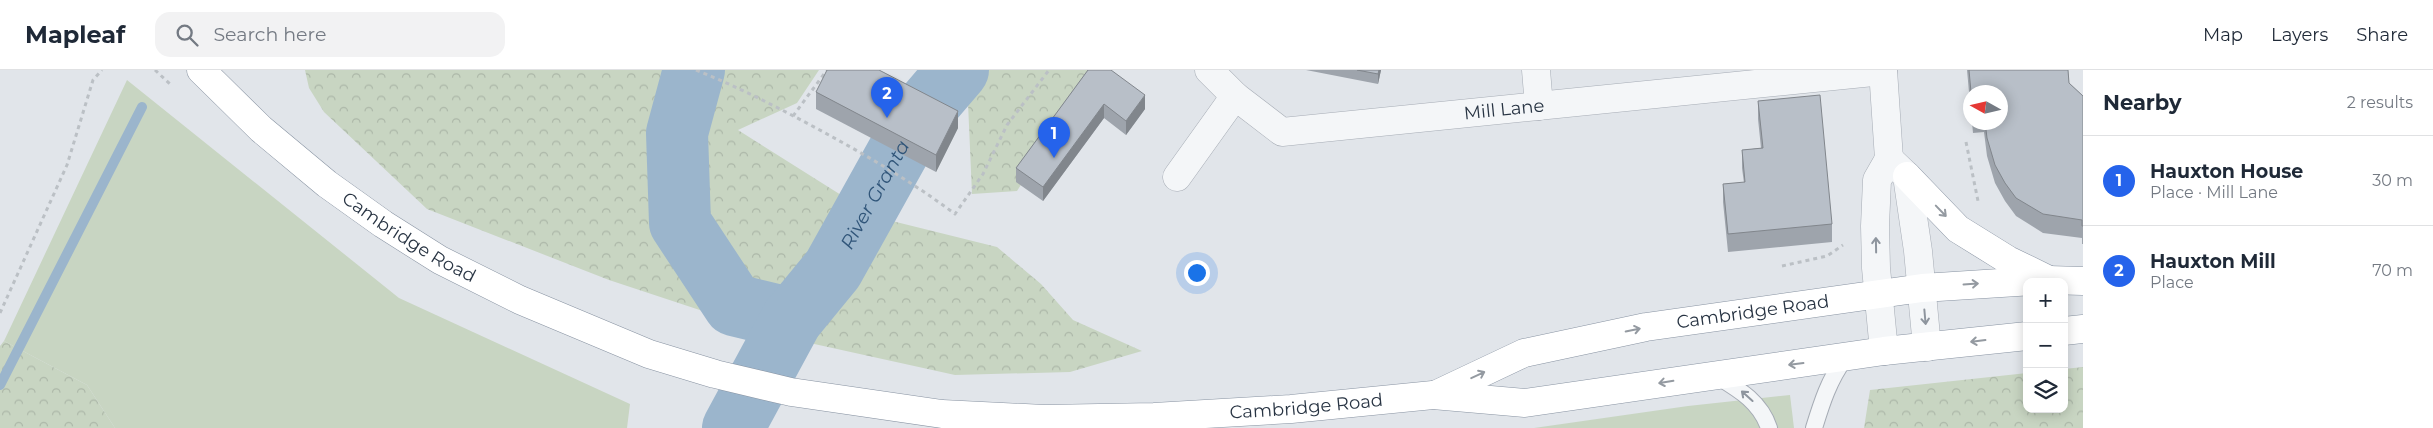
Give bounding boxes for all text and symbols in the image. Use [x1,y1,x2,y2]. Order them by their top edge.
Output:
search box [155,12,505,57]
text: Mapleaf [25,20,125,49]
icon: search [173,21,201,49]
text: Search here [213,23,326,46]
text: Map [2203,24,2243,46]
text: Layers [2271,24,2328,46]
text: Share [2356,24,2408,46]
pin: 2 [871,77,903,118]
north arrow [1963,85,2008,130]
text: Nearby [2103,90,2182,115]
text: 2 results [2347,93,2413,112]
street label: Mill Lane [1463,94,1545,124]
pin: 1 [1038,117,1070,158]
water label: River Granta [835,136,914,253]
text: Hauxton House [2150,160,2303,183]
text: 1 [2116,171,2122,190]
text: 30 m [2372,171,2413,190]
text: Place · Mill Lane [2150,183,2278,202]
street label: Cambridge Road [338,187,479,287]
one-way arrow [1935,205,1947,218]
one-way arrow [1871,237,1880,253]
text: Hauxton Mill [2150,250,2276,273]
your location [1184,260,1210,286]
text: 2 [2114,261,2124,280]
text: 70 m [2372,261,2413,280]
text: Place [2150,273,2194,292]
map controls [2023,278,2068,413]
button: + [2023,278,2068,323]
one-way arrow [1963,280,1979,289]
street label: Cambridge Road [1675,290,1830,334]
one-way arrow [1920,309,1930,325]
button: − [2023,323,2068,368]
one-way arrow [1624,324,1640,334]
one-way arrow [1971,336,1987,346]
one-way arrow [1789,359,1805,369]
button: layers [2023,368,2068,413]
one-way arrow [1470,370,1485,380]
one-way arrow [1659,377,1675,387]
street label: Cambridge Road [1229,389,1384,424]
one-way arrow [1741,391,1754,402]

